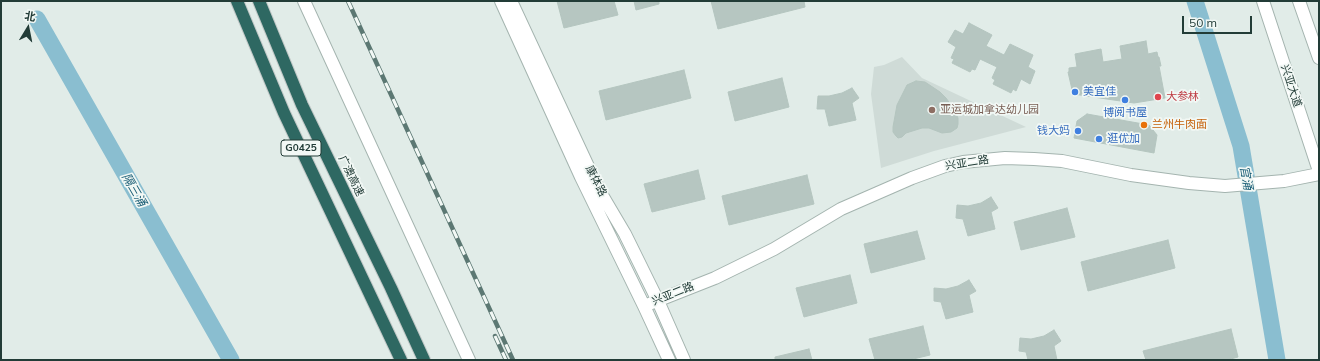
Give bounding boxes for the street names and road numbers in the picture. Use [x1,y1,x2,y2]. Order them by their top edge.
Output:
street label: 兴亚大道 [1278,63,1304,109]
road number: G0425 [281,140,321,156]
street label: 广澳高速 [335,153,367,199]
street label: 兴亚二路 [944,153,990,173]
street label: 康体路 [583,163,609,199]
street label: 兴亚二路 [650,280,696,308]

